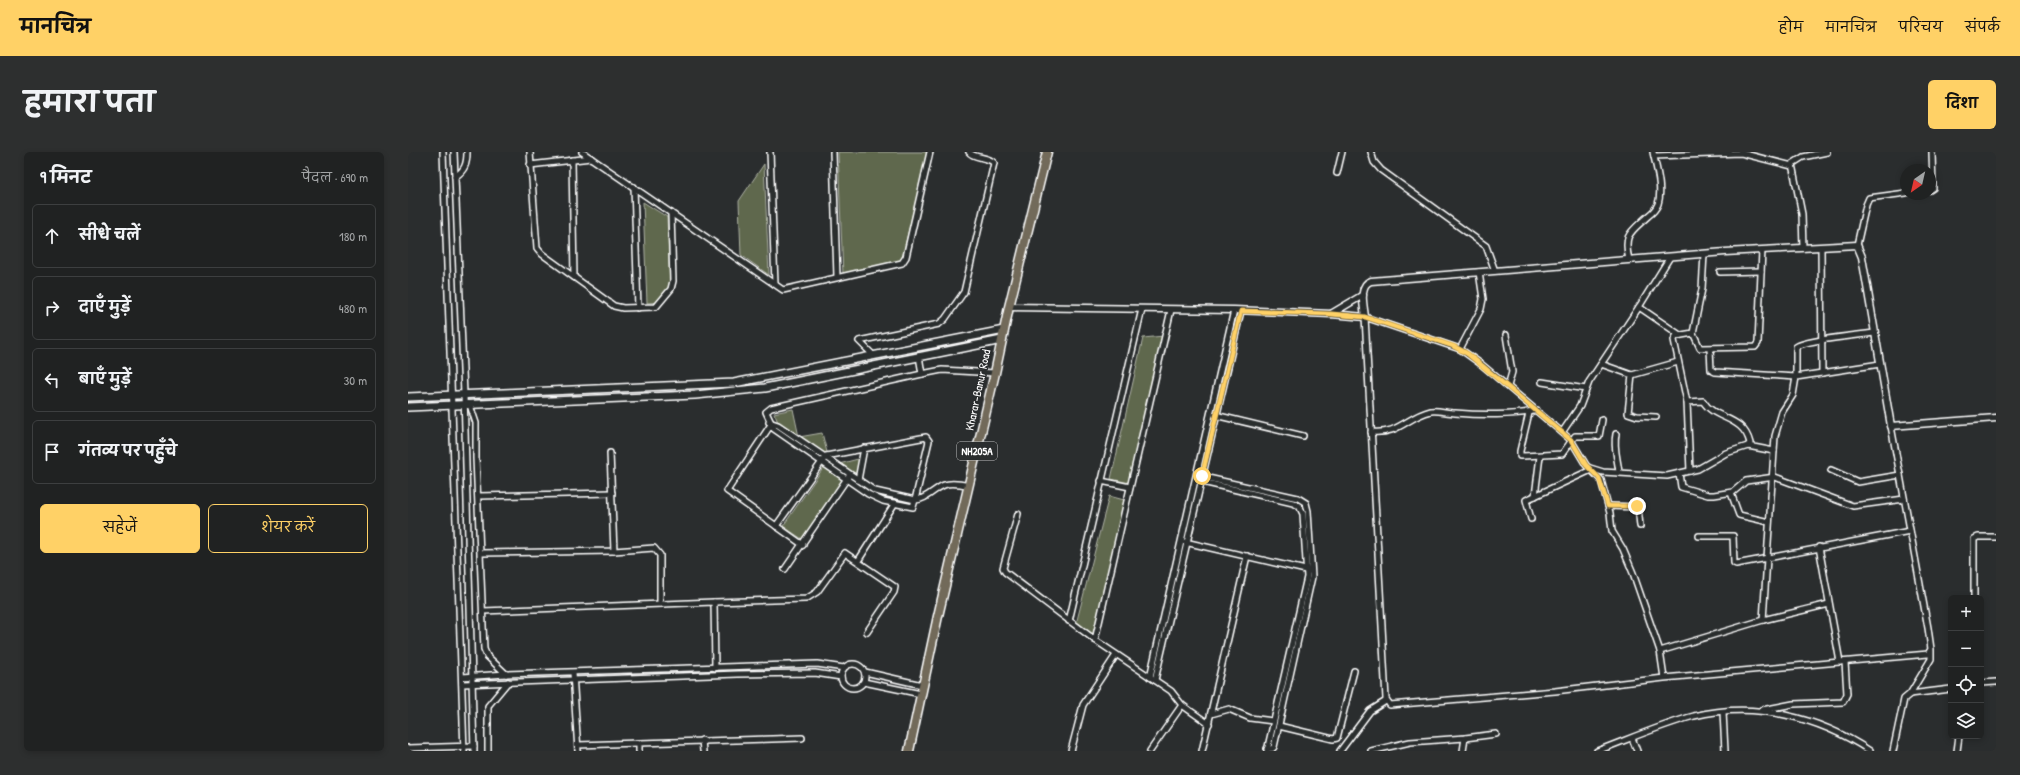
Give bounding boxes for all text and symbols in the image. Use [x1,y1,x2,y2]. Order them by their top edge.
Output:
text: मानचित्र [20,13,91,39]
text: होम [1779,17,1803,36]
text: मानचित्र [1825,17,1877,36]
text: परिचय [1899,17,1943,36]
text: संपर्क [1965,17,2000,36]
button: दिशा [1928,80,1996,129]
text: हमारा पता [24,83,155,121]
north arrow [1900,164,1936,200]
text: 9 मिनट [40,165,91,188]
text: पैदल · 690 m [302,168,368,186]
text: सीधे चलें [79,224,140,245]
icon: ahead [41,225,63,247]
text: 180 m [339,227,367,245]
text: दाएँ मुड़ें [79,296,131,317]
icon: right [41,297,63,319]
text: 480 m [339,299,367,317]
street label: Kharar-Banur Road [961,347,995,432]
text: बाएँ मुड़ें [79,368,131,389]
icon: left [41,369,63,391]
text: 30 m [344,371,367,389]
text: गंतव्य पर पहुँचे [79,440,177,461]
icon: arrive [41,441,63,463]
road number: NH205A [957,442,997,460]
route start [1193,467,1211,485]
route end [1628,497,1646,515]
button: सहेजें [40,504,200,553]
button: शेयर करें [208,504,368,553]
map controls [1948,595,1984,739]
button: + [1948,595,1984,631]
button: − [1948,631,1984,667]
button: locate [1948,667,1984,703]
button: layers [1948,703,1984,739]

